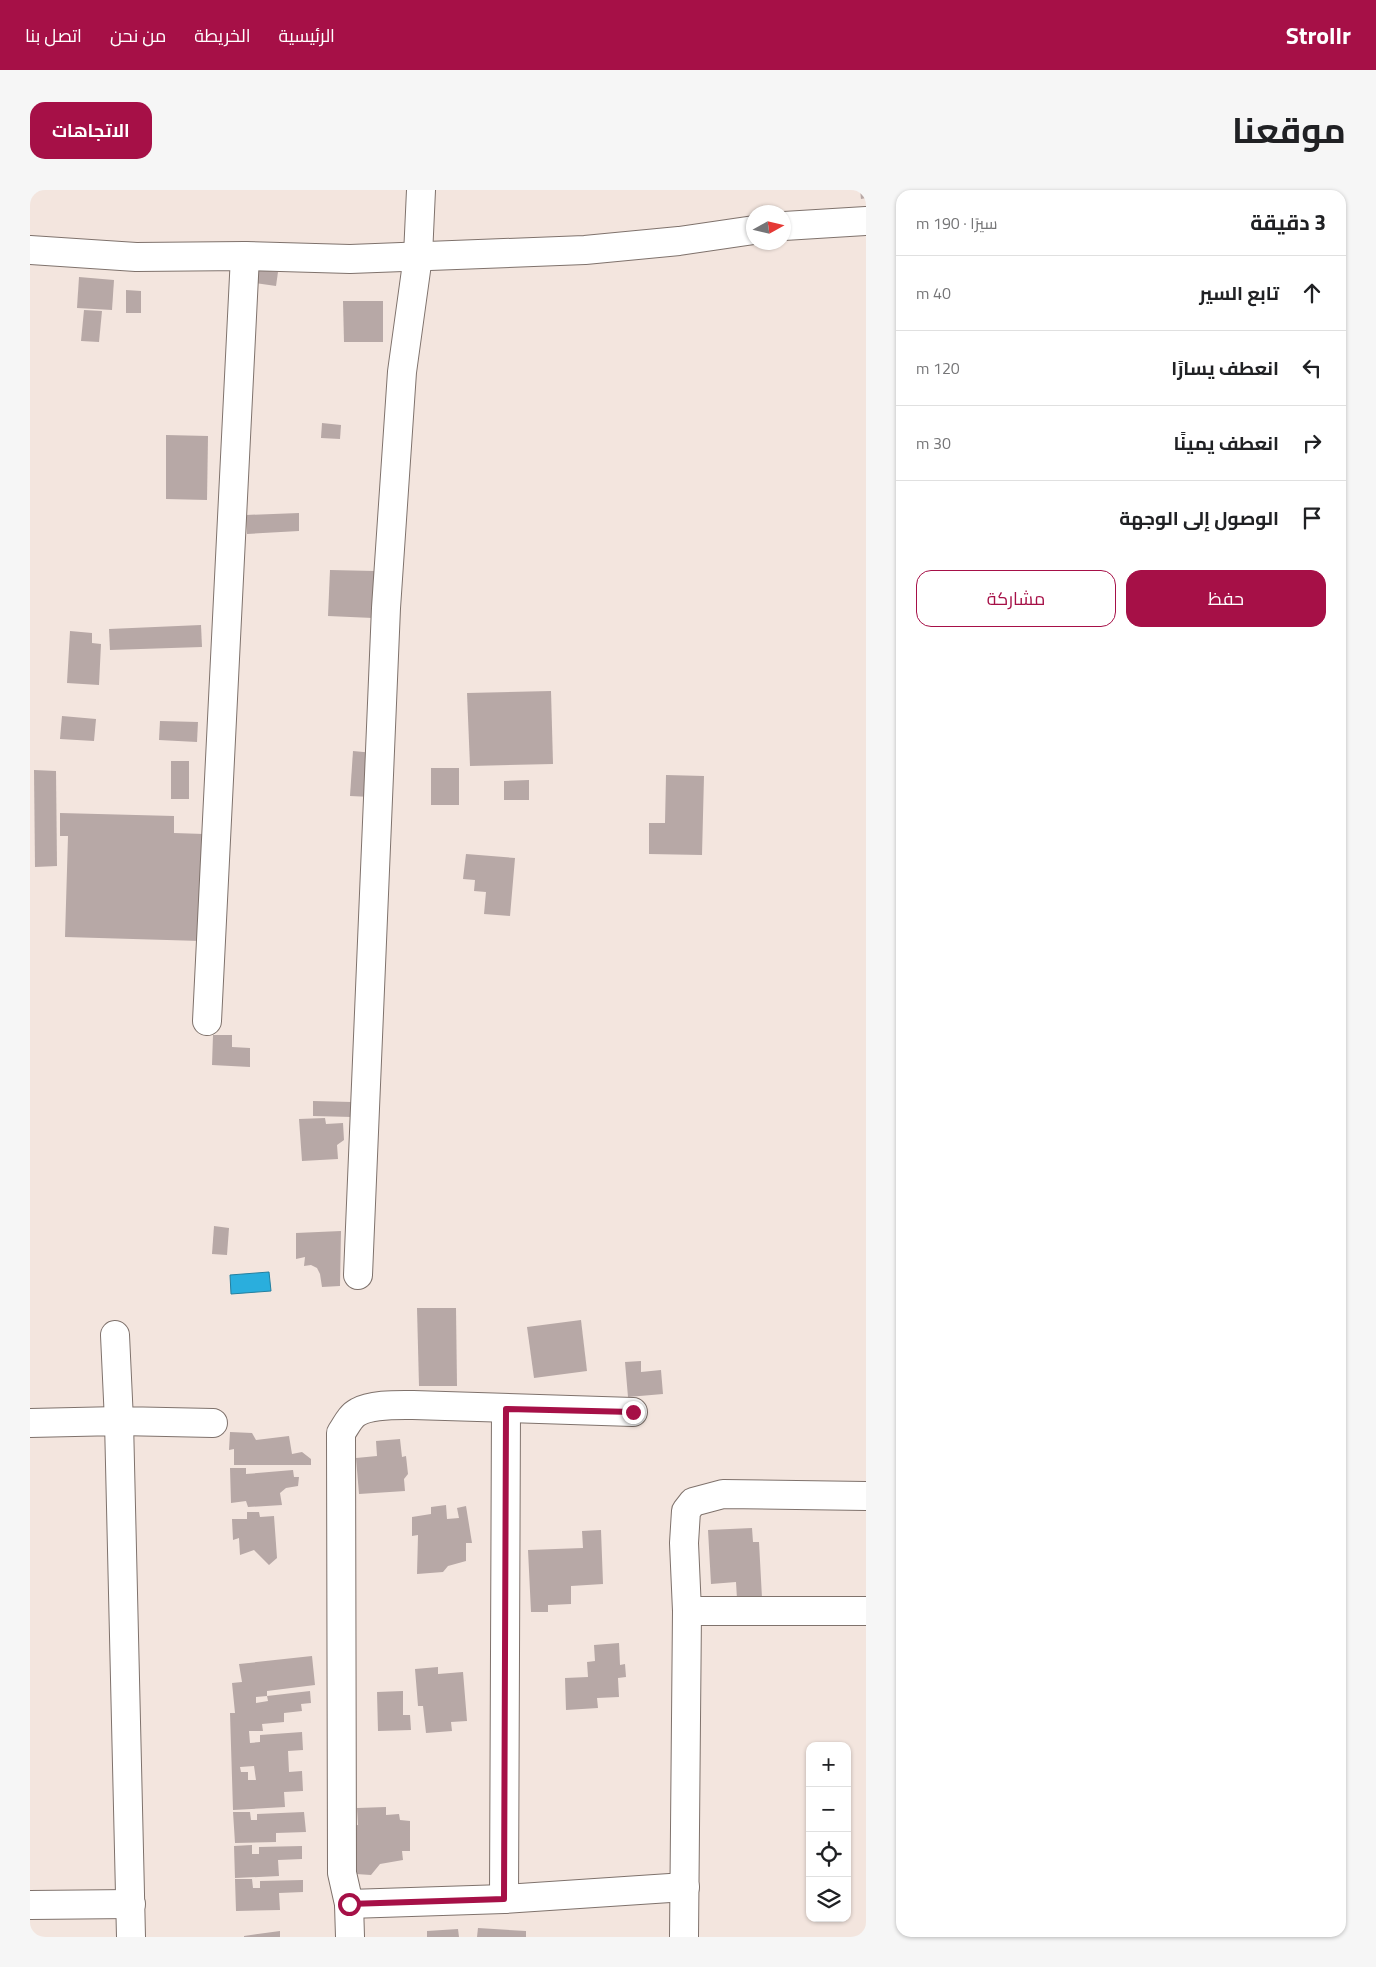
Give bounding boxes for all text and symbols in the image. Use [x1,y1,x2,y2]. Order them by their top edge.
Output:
text: Strollr [1286,17,1351,53]
text: اتصل بنا [25,22,82,49]
text: من نحن [110,22,166,49]
text: الخريطة [194,22,250,49]
text: الرئيسية [278,22,335,49]
button: الاتجاهات [30,102,152,159]
text: موقعنا [1232,103,1346,157]
north arrow [746,205,791,250]
text: 3 دقيقة [1250,206,1326,238]
text: سيرًا · 190 m [916,211,997,235]
text: تابع السير [1199,278,1279,307]
icon: ahead [1298,279,1326,307]
text: 40 m [916,281,951,305]
text: انعطف يسارًا [1171,353,1279,382]
icon: left [1298,354,1326,382]
text: 120 m [916,356,960,380]
text: انعطف يمينًا [1174,428,1279,457]
icon: right [1298,429,1326,457]
text: 30 m [916,431,951,455]
text: الوصول إلى الوجهة [1119,503,1279,532]
icon: arrive [1298,504,1326,532]
button: مشاركة [916,570,1116,627]
button: حفظ [1126,570,1326,627]
route end [622,1401,645,1424]
map controls [806,1742,851,1922]
button: + [806,1742,851,1787]
button: − [806,1787,851,1832]
button: locate [806,1832,851,1877]
button: layers [806,1877,851,1922]
route start [338,1893,361,1916]

